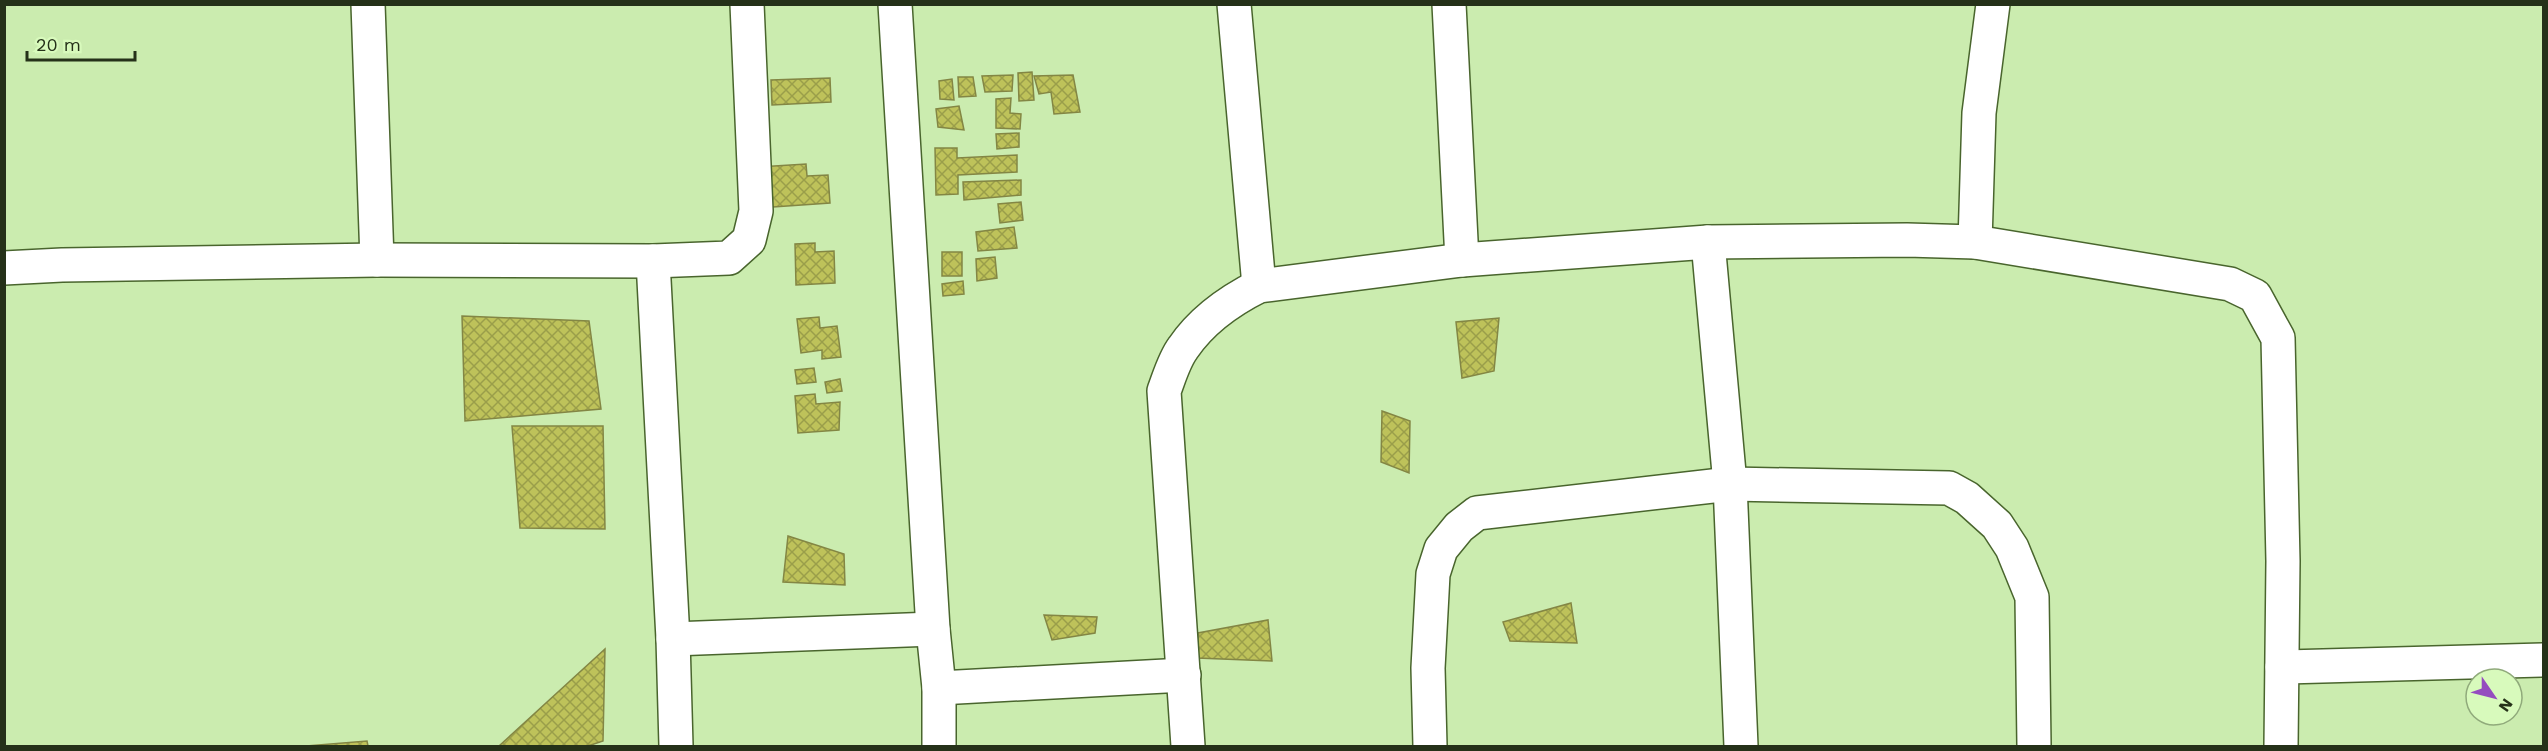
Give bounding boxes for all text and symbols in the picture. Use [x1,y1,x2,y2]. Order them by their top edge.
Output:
scale bar [27,24,135,62]
text: 20 m [36,34,81,55]
north arrow [2464,667,2524,727]
text: N [2495,695,2517,716]

